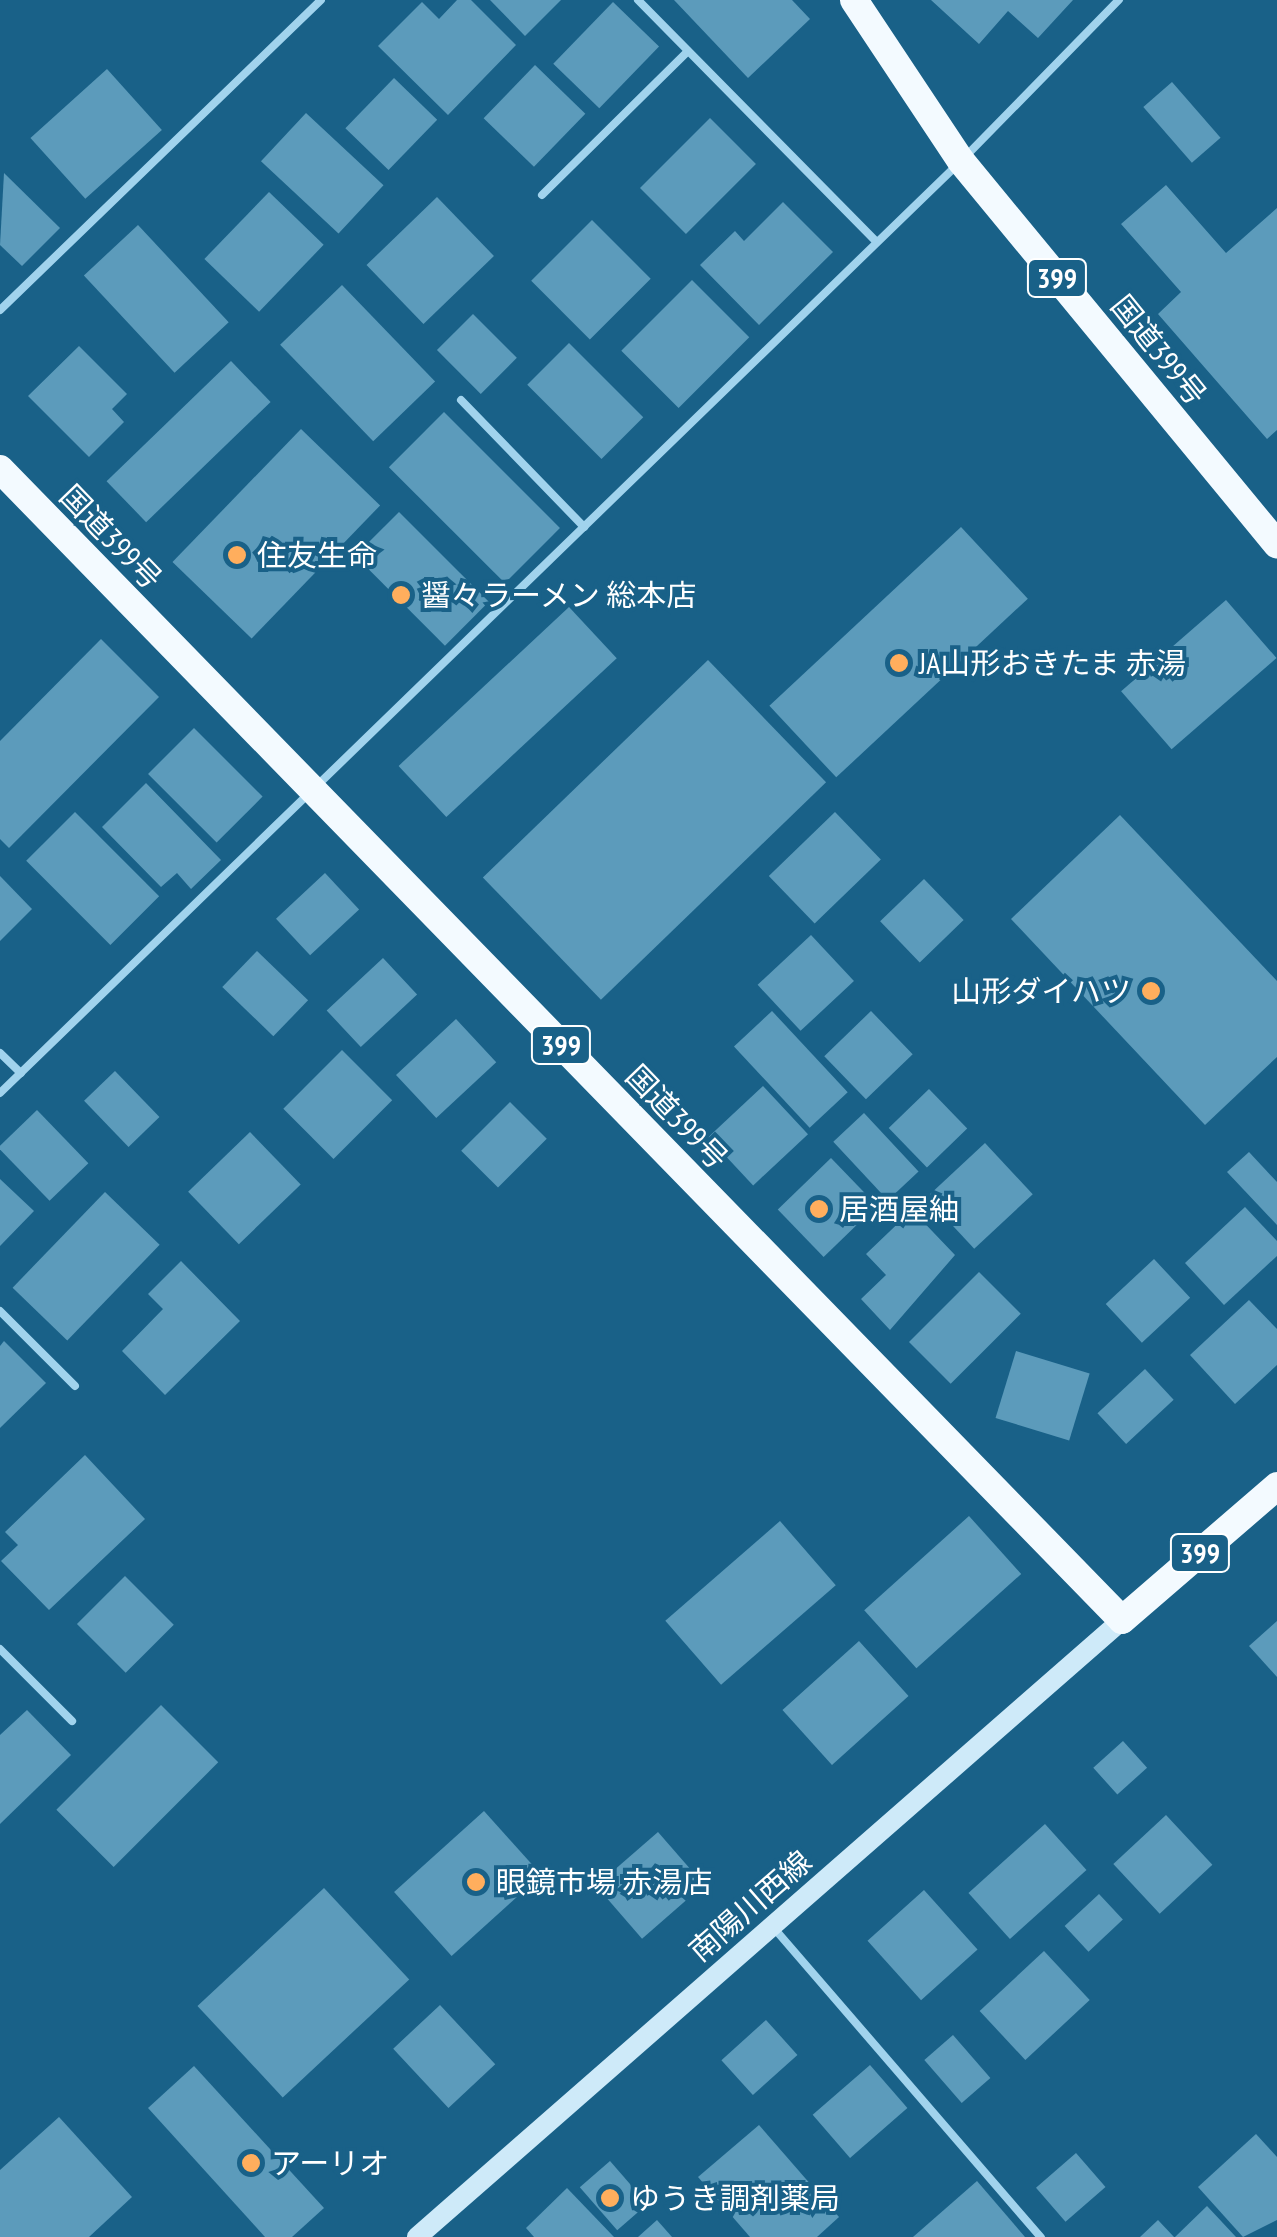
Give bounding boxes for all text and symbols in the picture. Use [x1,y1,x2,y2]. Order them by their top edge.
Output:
road number: 399 [1024,255,1090,301]
street label: 国道399号 [1104,288,1214,412]
street label: 国道399号 [53,478,169,596]
place label: 住友生命 [257,537,377,573]
marker: 住友生命 [226,544,248,566]
place label: 醤々ラーメン 総本店 [421,577,697,613]
marker: 醤々ラーメン 総本店 [390,584,412,606]
place label: JA山形おきたま 赤湯 [919,645,1187,681]
marker: JA山形おきたま 赤湯 [888,652,910,674]
place label: 山形ダイハツ [951,973,1131,1009]
marker: 山形ダイハツ [1140,980,1162,1002]
road number: 399 [528,1022,594,1068]
street label: 国道399号 [619,1058,735,1176]
place label: 居酒屋紬 [839,1191,959,1227]
marker: 居酒屋紬 [808,1198,830,1220]
road number: 399 [1168,1530,1232,1576]
street label: 南陽川西線 [682,1843,818,1969]
place label: 眼鏡市場 赤湯店 [496,1864,712,1900]
marker: 眼鏡市場 赤湯店 [465,1871,487,1893]
place label: アーリオ [271,2145,389,2181]
marker: アーリオ [240,2152,262,2174]
place label: ゆうき調剤薬局 [630,2180,840,2216]
marker: ゆうき調剤薬局 [599,2187,621,2209]

